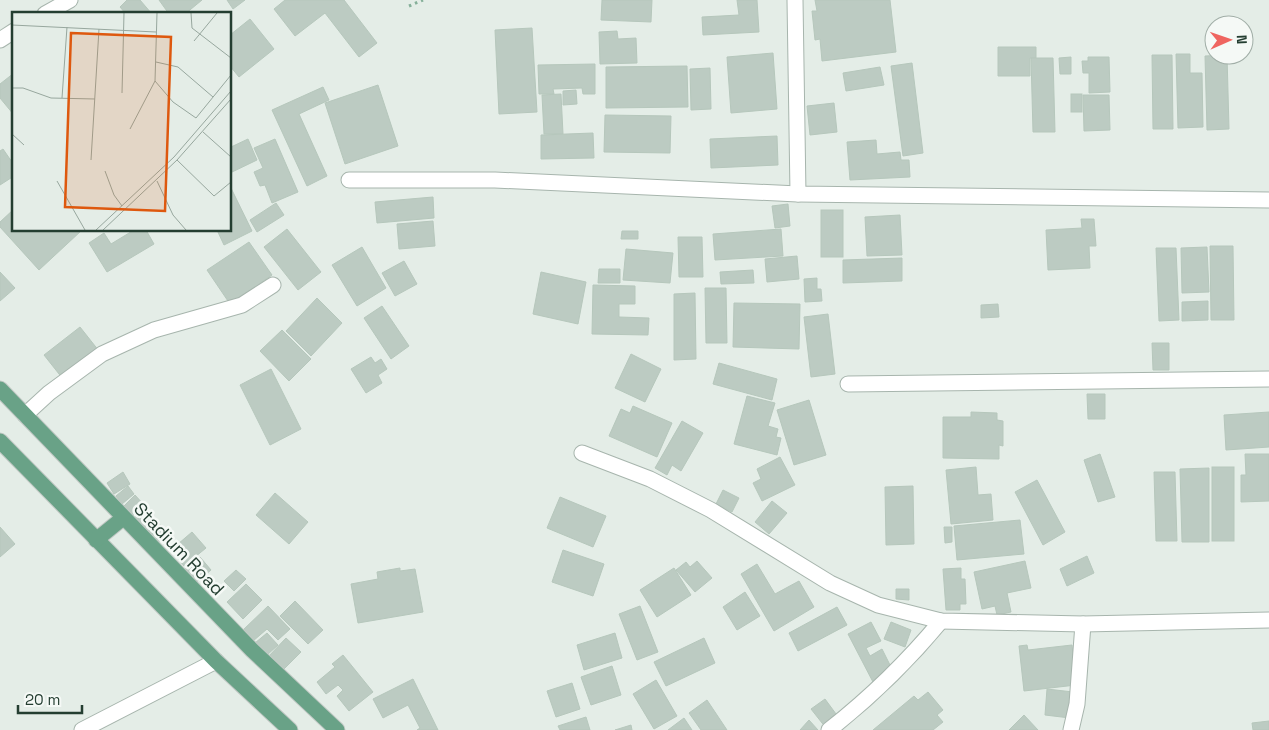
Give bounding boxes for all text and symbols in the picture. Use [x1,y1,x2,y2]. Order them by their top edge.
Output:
inset map [12,12,231,231]
north arrow [1204,15,1254,65]
text: N [1233,35,1251,45]
street label: Stadium Road [129,497,230,600]
scale bar [18,682,81,714]
text: 20 m [25,690,60,709]

